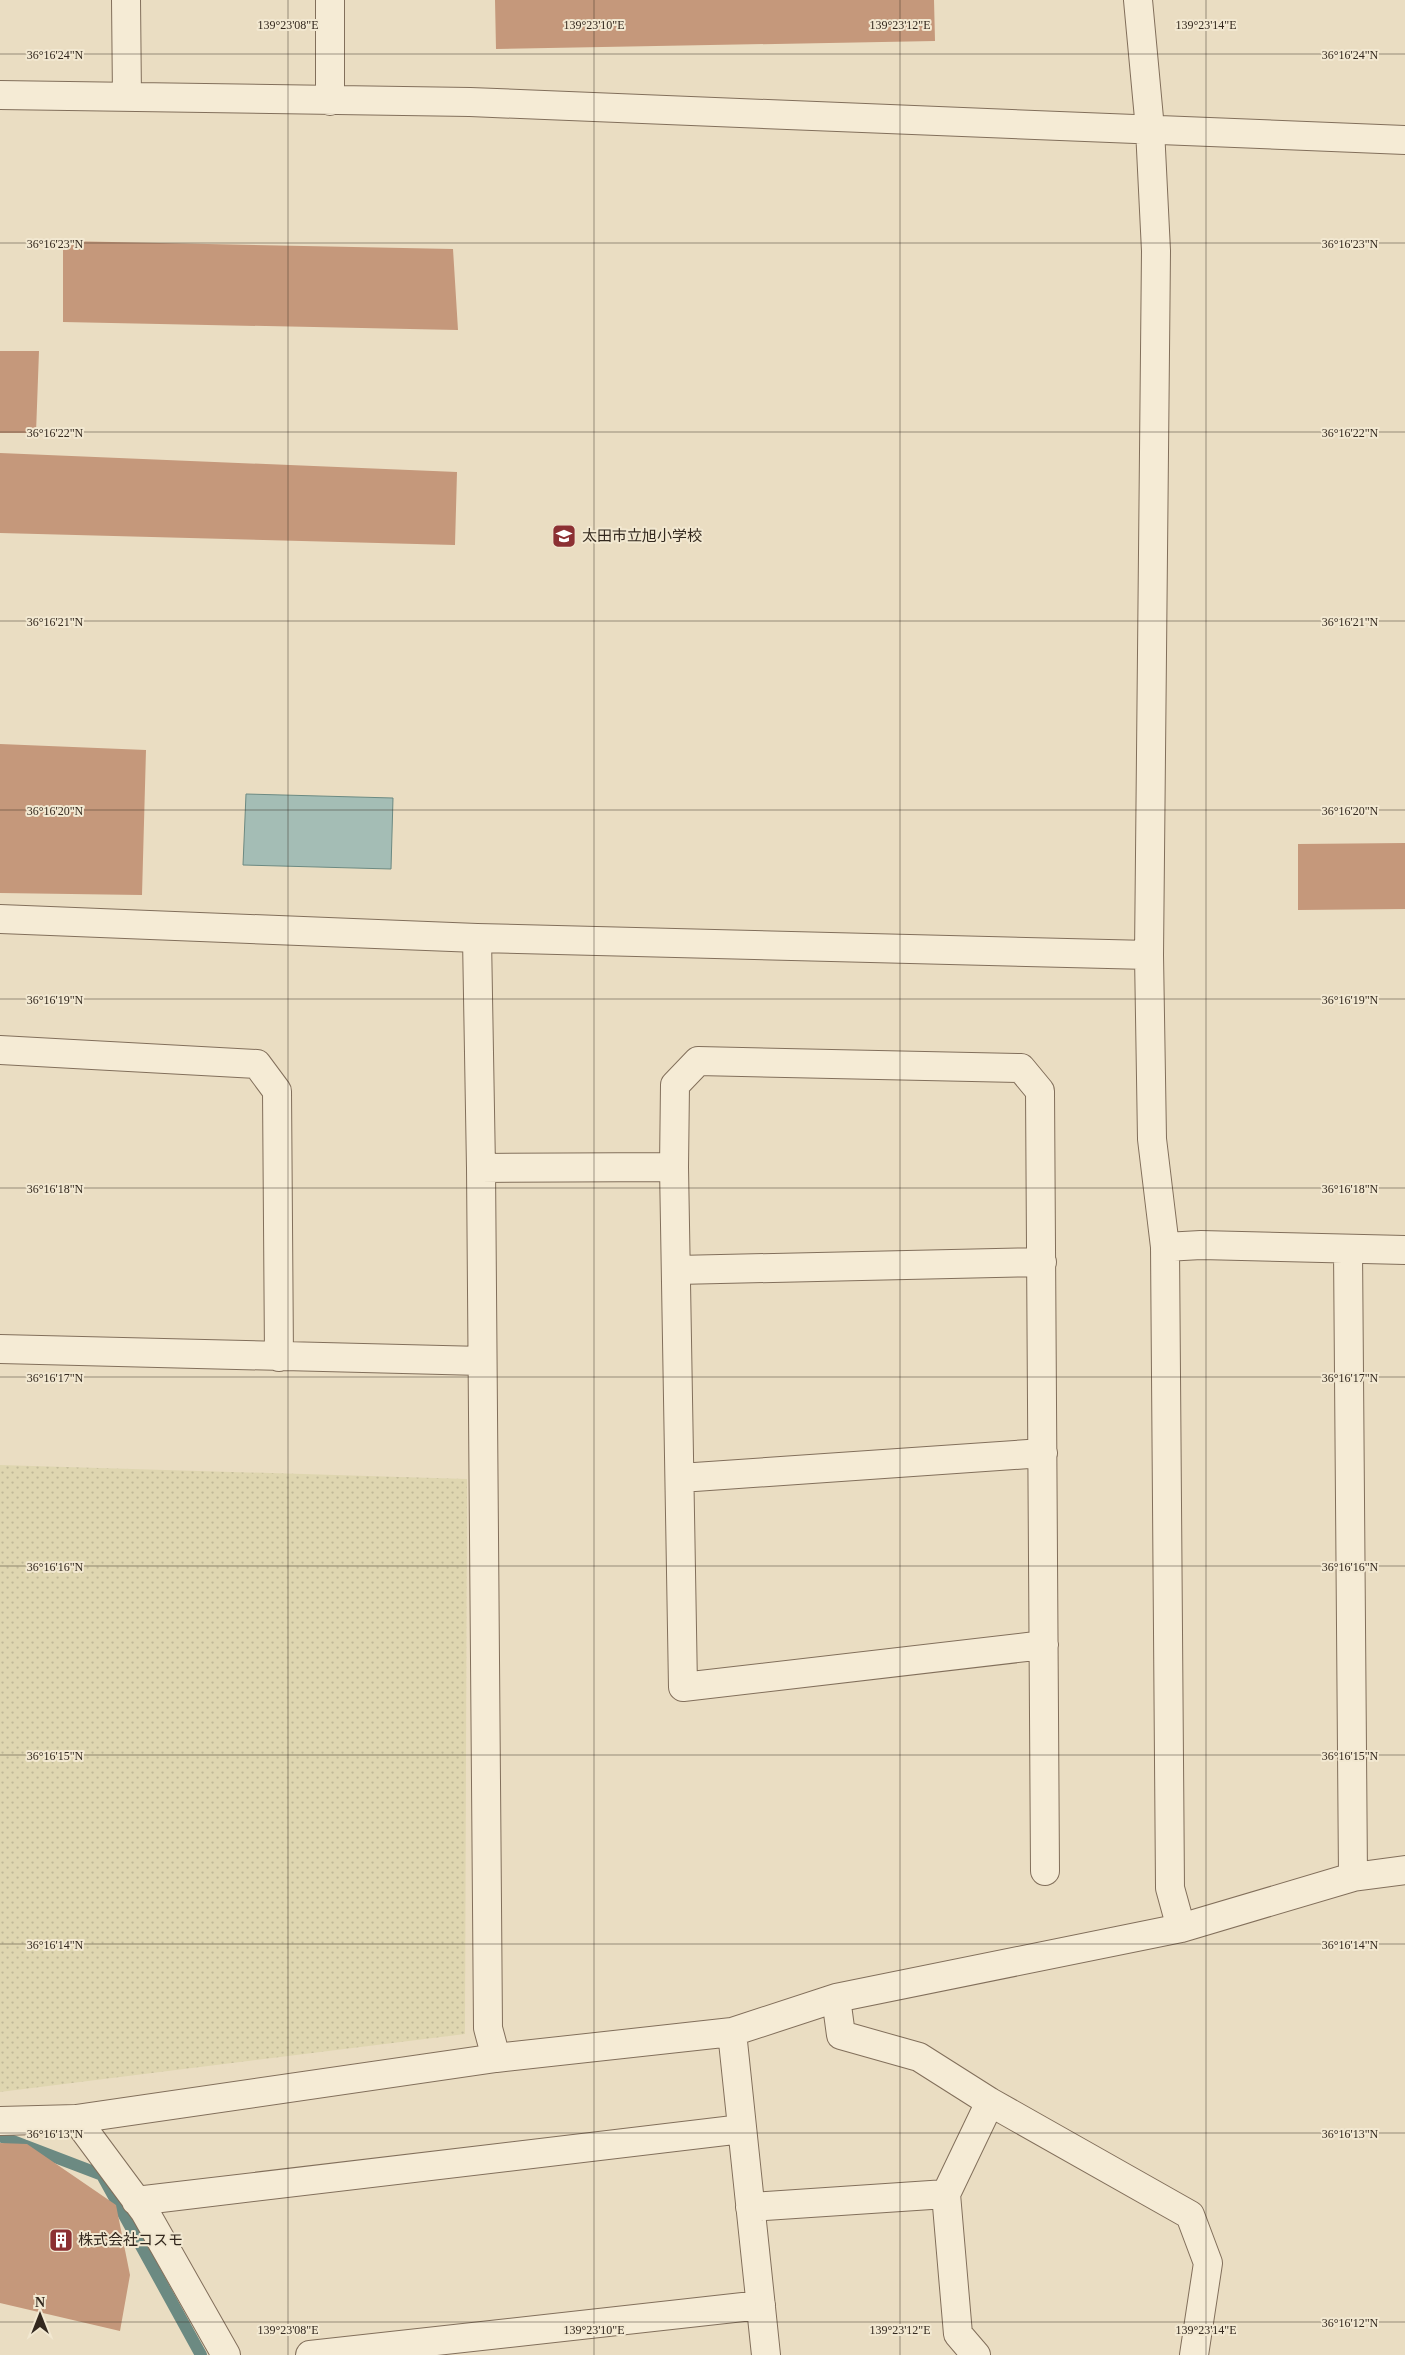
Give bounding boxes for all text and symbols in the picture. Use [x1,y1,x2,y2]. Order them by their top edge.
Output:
text: 139°23'08"E [257,18,319,32]
text: 139°23'10"E [563,18,625,32]
text: 139°23'12"E [869,18,931,32]
text: 139°23'14"E [1175,18,1237,32]
text: 36°16'24"N [27,48,84,62]
text: 36°16'24"N [1322,48,1379,62]
text: 36°16'23"N [27,237,84,251]
text: 36°16'23"N [1322,237,1379,251]
text: 36°16'22"N [27,426,84,440]
text: 36°16'22"N [1322,426,1379,440]
school or university icon: 太田市立旭小学校 [551,523,577,549]
place label: 太田市立旭小学校 [582,528,702,544]
text: 36°16'21"N [27,615,84,629]
text: 36°16'21"N [1322,615,1379,629]
text: 36°16'20"N [27,804,84,818]
text: 36°16'20"N [1322,804,1379,818]
text: 36°16'19"N [27,993,84,1007]
text: 36°16'19"N [1322,993,1379,1007]
text: 36°16'18"N [27,1182,84,1196]
text: 36°16'18"N [1322,1182,1379,1196]
text: 36°16'17"N [27,1371,84,1385]
text: 36°16'17"N [1322,1371,1379,1385]
text: 36°16'16"N [27,1560,84,1574]
text: 36°16'16"N [1322,1560,1379,1574]
text: 36°16'15"N [27,1749,84,1763]
text: 36°16'15"N [1322,1749,1379,1763]
text: 36°16'14"N [27,1938,84,1952]
text: 36°16'14"N [1322,1938,1379,1952]
text: 36°16'13"N [27,2127,84,2141]
text: 36°16'13"N [1322,2127,1379,2141]
building icon: 株式会社コスモ [48,2227,74,2253]
place label: 株式会社コスモ [78,2232,183,2248]
north arrow [15,2290,65,2340]
text: N [35,2295,45,2310]
text: 36°16'12"N [1322,2316,1379,2330]
text: 139°23'08"E [257,2323,319,2337]
text: 139°23'10"E [563,2323,625,2337]
text: 139°23'12"E [869,2323,931,2337]
text: 139°23'14"E [1175,2323,1237,2337]

